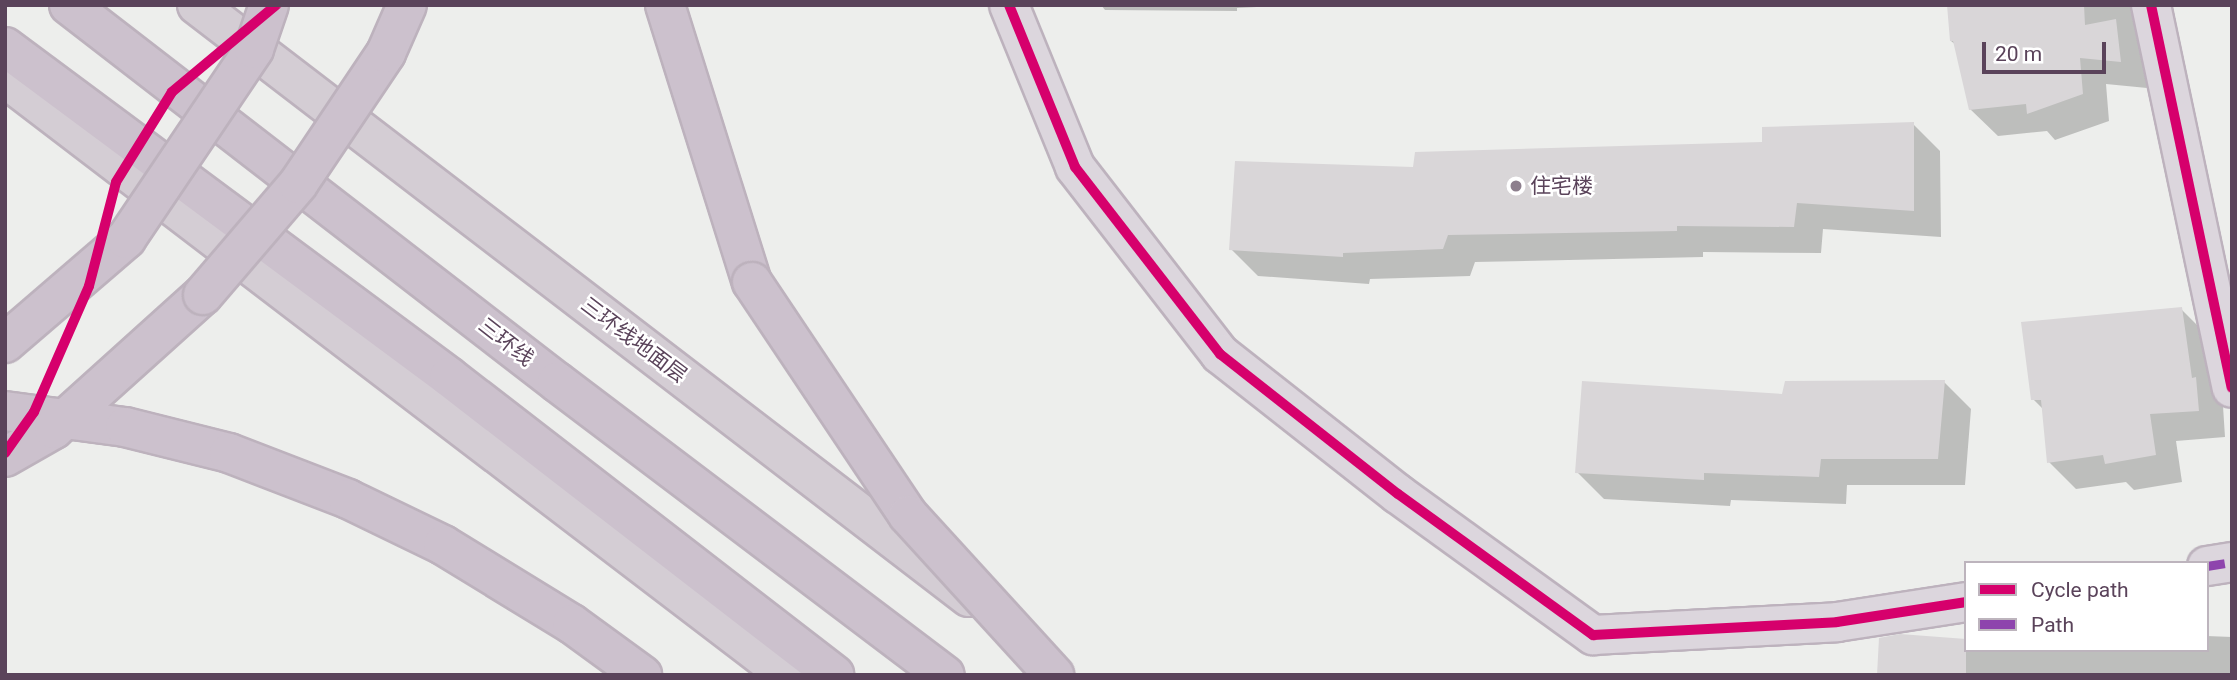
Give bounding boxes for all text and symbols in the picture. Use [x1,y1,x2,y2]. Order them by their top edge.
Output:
scale bar [1985,28,2109,72]
text: 20 m [1995,42,2042,66]
place label: 住宅楼 [1530,173,1593,199]
marker: 住宅楼 [1508,178,1524,194]
street label: 三环线地面层 [576,292,692,388]
street label: 三环线 [473,313,539,371]
legend [1964,561,2209,652]
text: Cycle path [2031,578,2129,602]
text: Path [2031,613,2074,637]

